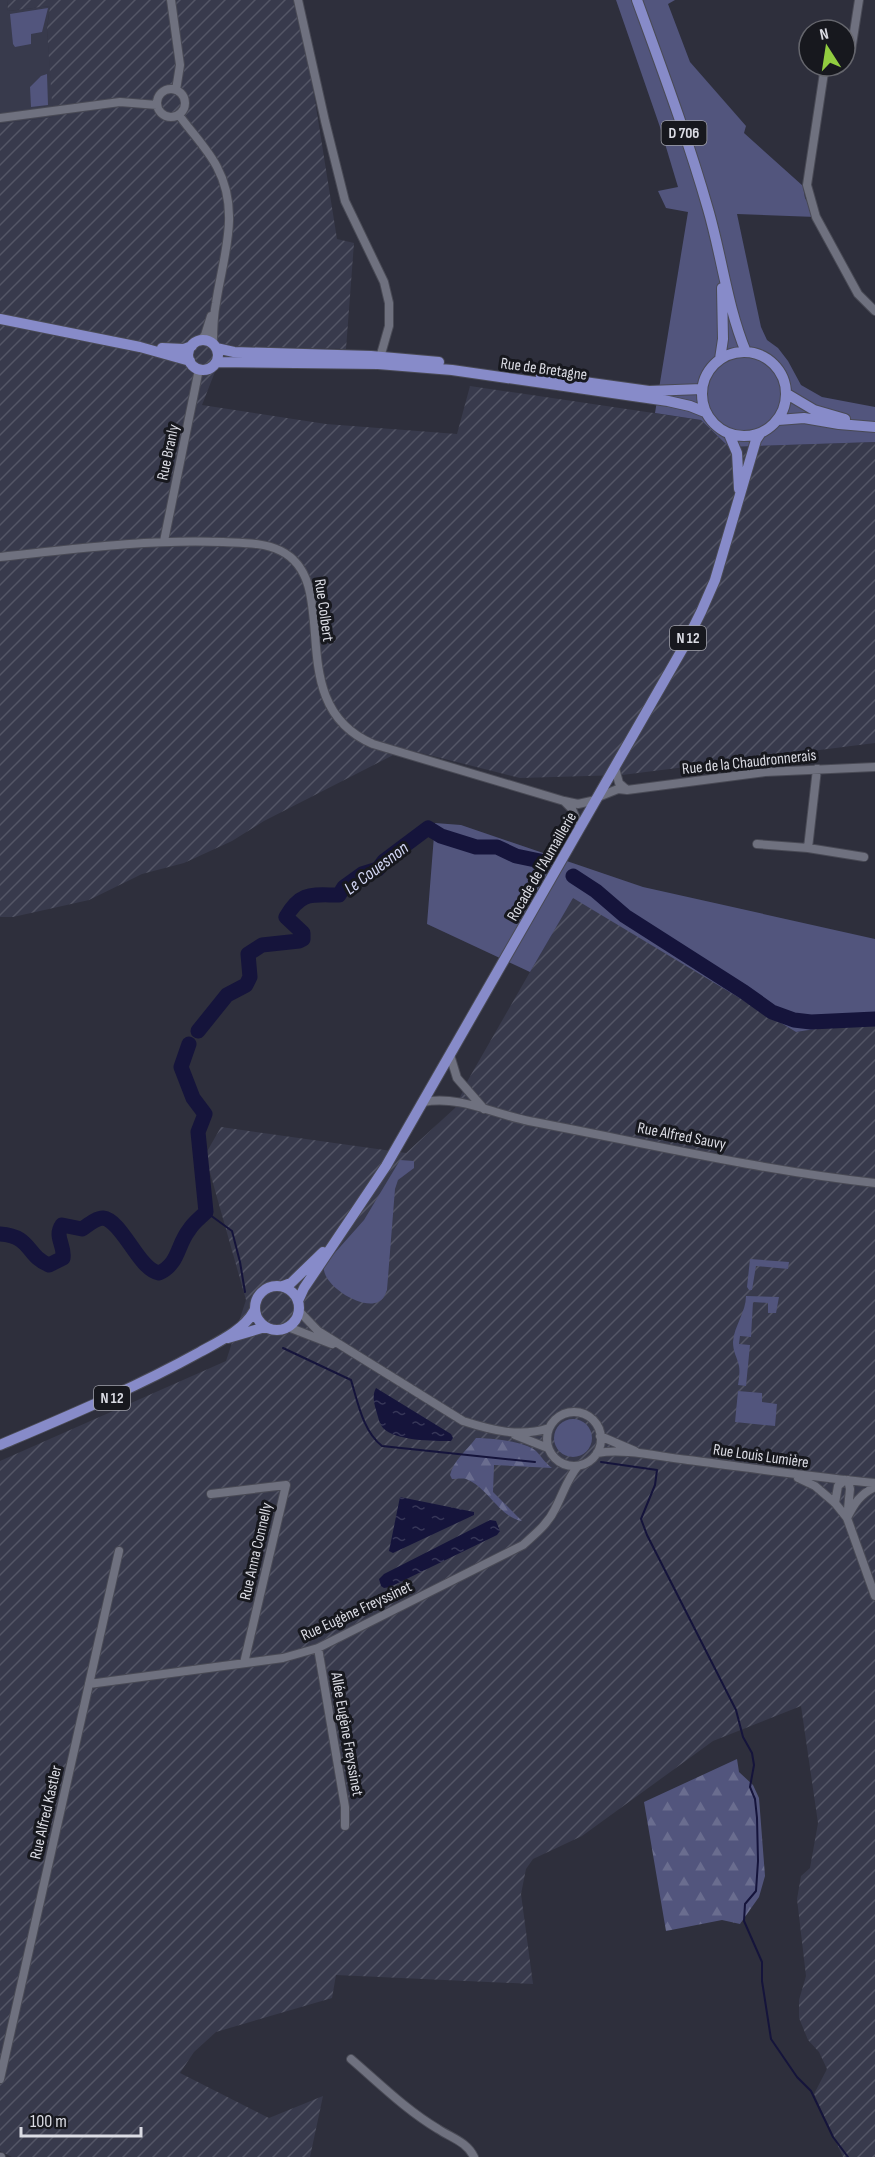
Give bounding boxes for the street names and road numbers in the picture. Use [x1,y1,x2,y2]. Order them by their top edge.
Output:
road number: D 706 [662,121,706,145]
street label: Rue de Bretagne [499,354,588,385]
street label: Rue Branly [153,423,184,482]
street label: Rue Colbert [310,578,337,643]
road number: N 12 [670,626,706,650]
street label: Rue de la Chaudronnerais [681,746,817,779]
street label: Rocade de l'Aumaillerie [503,809,581,924]
street label: Rue Alfred Sauvy [636,1119,728,1154]
road number: N 12 [94,1386,130,1410]
street label: Rue Louis Lumière [712,1440,810,1473]
street label: Rue Anna Connelly [236,1501,277,1602]
street label: Rue Eugène Freyssinet [298,1577,415,1645]
street label: Allée Eugène Freyssinet [326,1670,367,1798]
street label: Rue Alfred Kastler [26,1763,67,1861]

